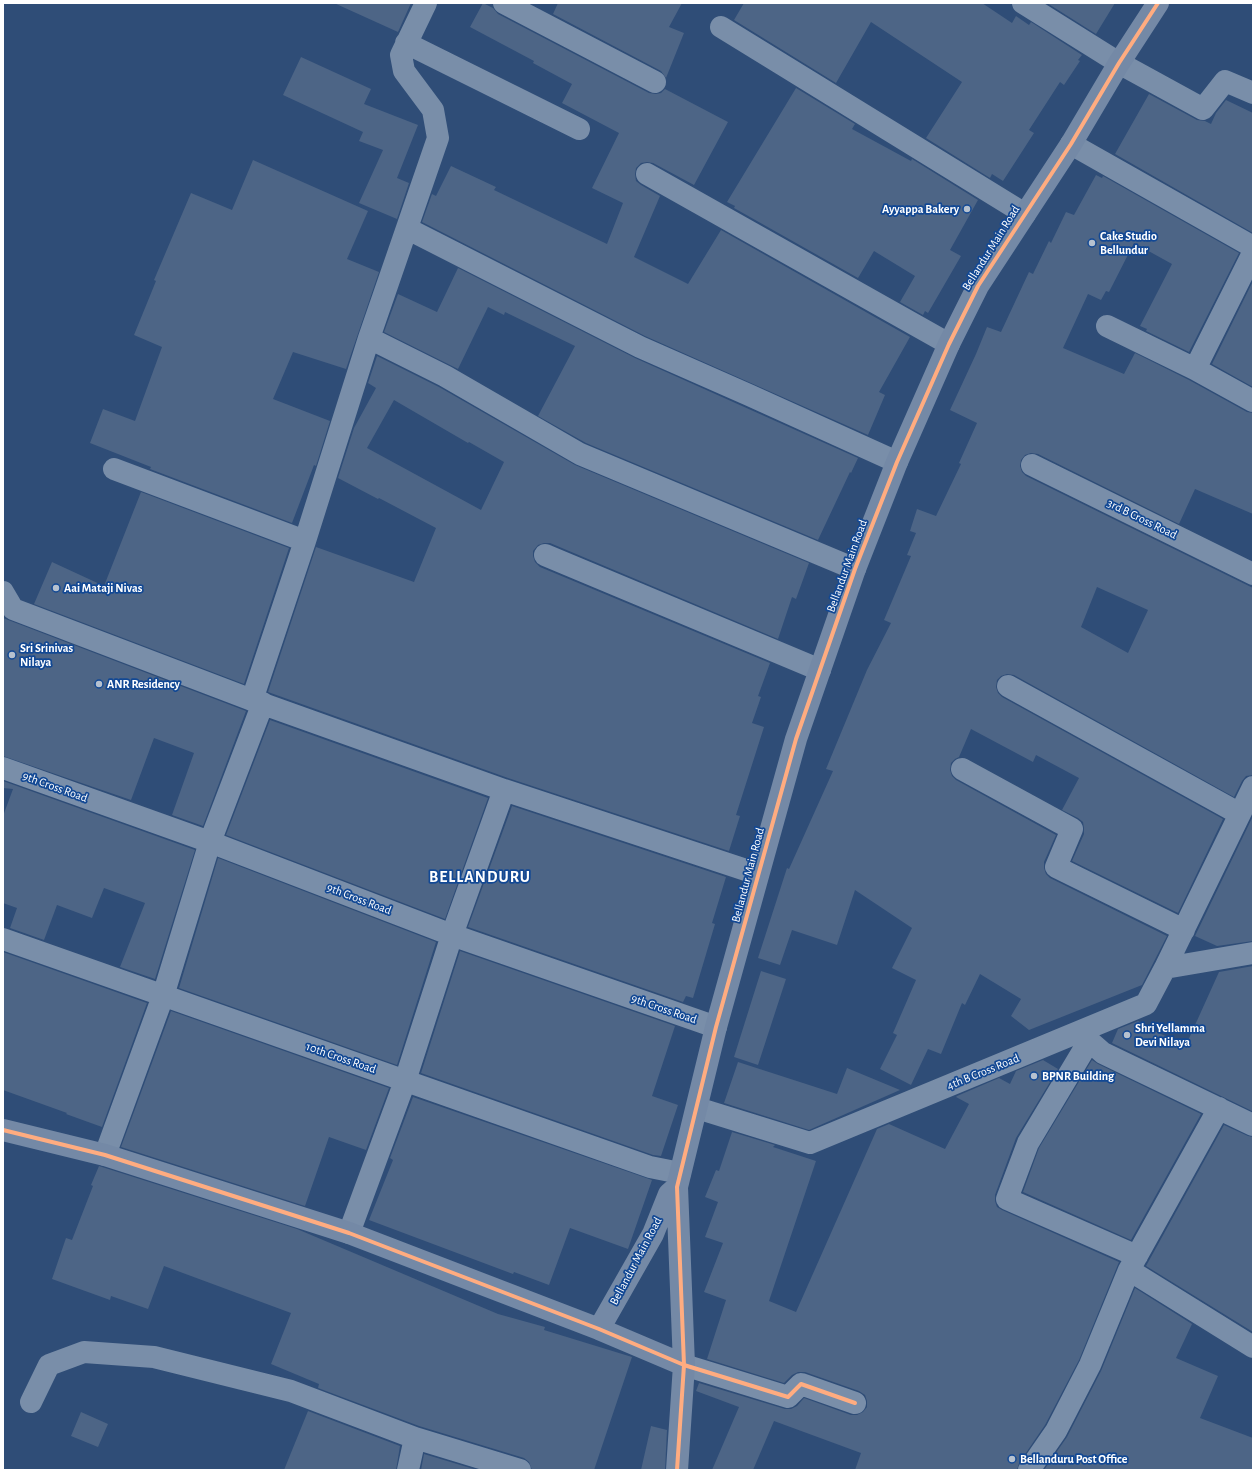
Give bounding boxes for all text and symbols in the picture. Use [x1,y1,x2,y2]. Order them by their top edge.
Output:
place label: Ayyappa Bakery [882,202,959,216]
street label: Bellandur Main Road [959,203,1023,293]
marker: Ayyappa Bakery [962,204,972,214]
place label: Cake Studio Bellundur [1100,229,1157,257]
marker: Cake Studio Bellundur [1087,238,1097,248]
street label: 3rd B Cross Road [1105,496,1179,542]
street label: Bellandur Main Road [824,518,870,614]
place label: Aai Mataji Nivas [64,581,142,595]
marker: Aai Mataji Nivas [51,583,61,593]
place label: Sri Srinivas Nilaya [20,641,73,669]
marker: Sri Srinivas Nilaya [7,650,17,660]
place label: ANR Residency [107,677,180,691]
marker: ANR Residency [94,679,104,689]
street label: 9th Cross Road [21,769,89,805]
street label: Bellandur Main Road [728,826,768,924]
district label: BELLANDURU [429,867,531,887]
street label: 9th Cross Road [325,880,393,918]
street label: 9th Cross Road [629,991,699,1027]
place label: Shri Yellamma Devi Nilaya [1135,1021,1205,1049]
marker: Shri Yellamma Devi Nilaya [1122,1030,1132,1040]
street label: 10th Cross Road [304,1039,378,1077]
street label: 4th B Cross Road [945,1051,1021,1093]
place label: BPNR Building [1042,1069,1114,1083]
marker: BPNR Building [1029,1071,1039,1081]
street label: Bellandur Main Road [607,1215,665,1307]
place label: Bellanduru Post Office [1020,1452,1127,1466]
marker: Bellanduru Post Office [1007,1454,1017,1464]

